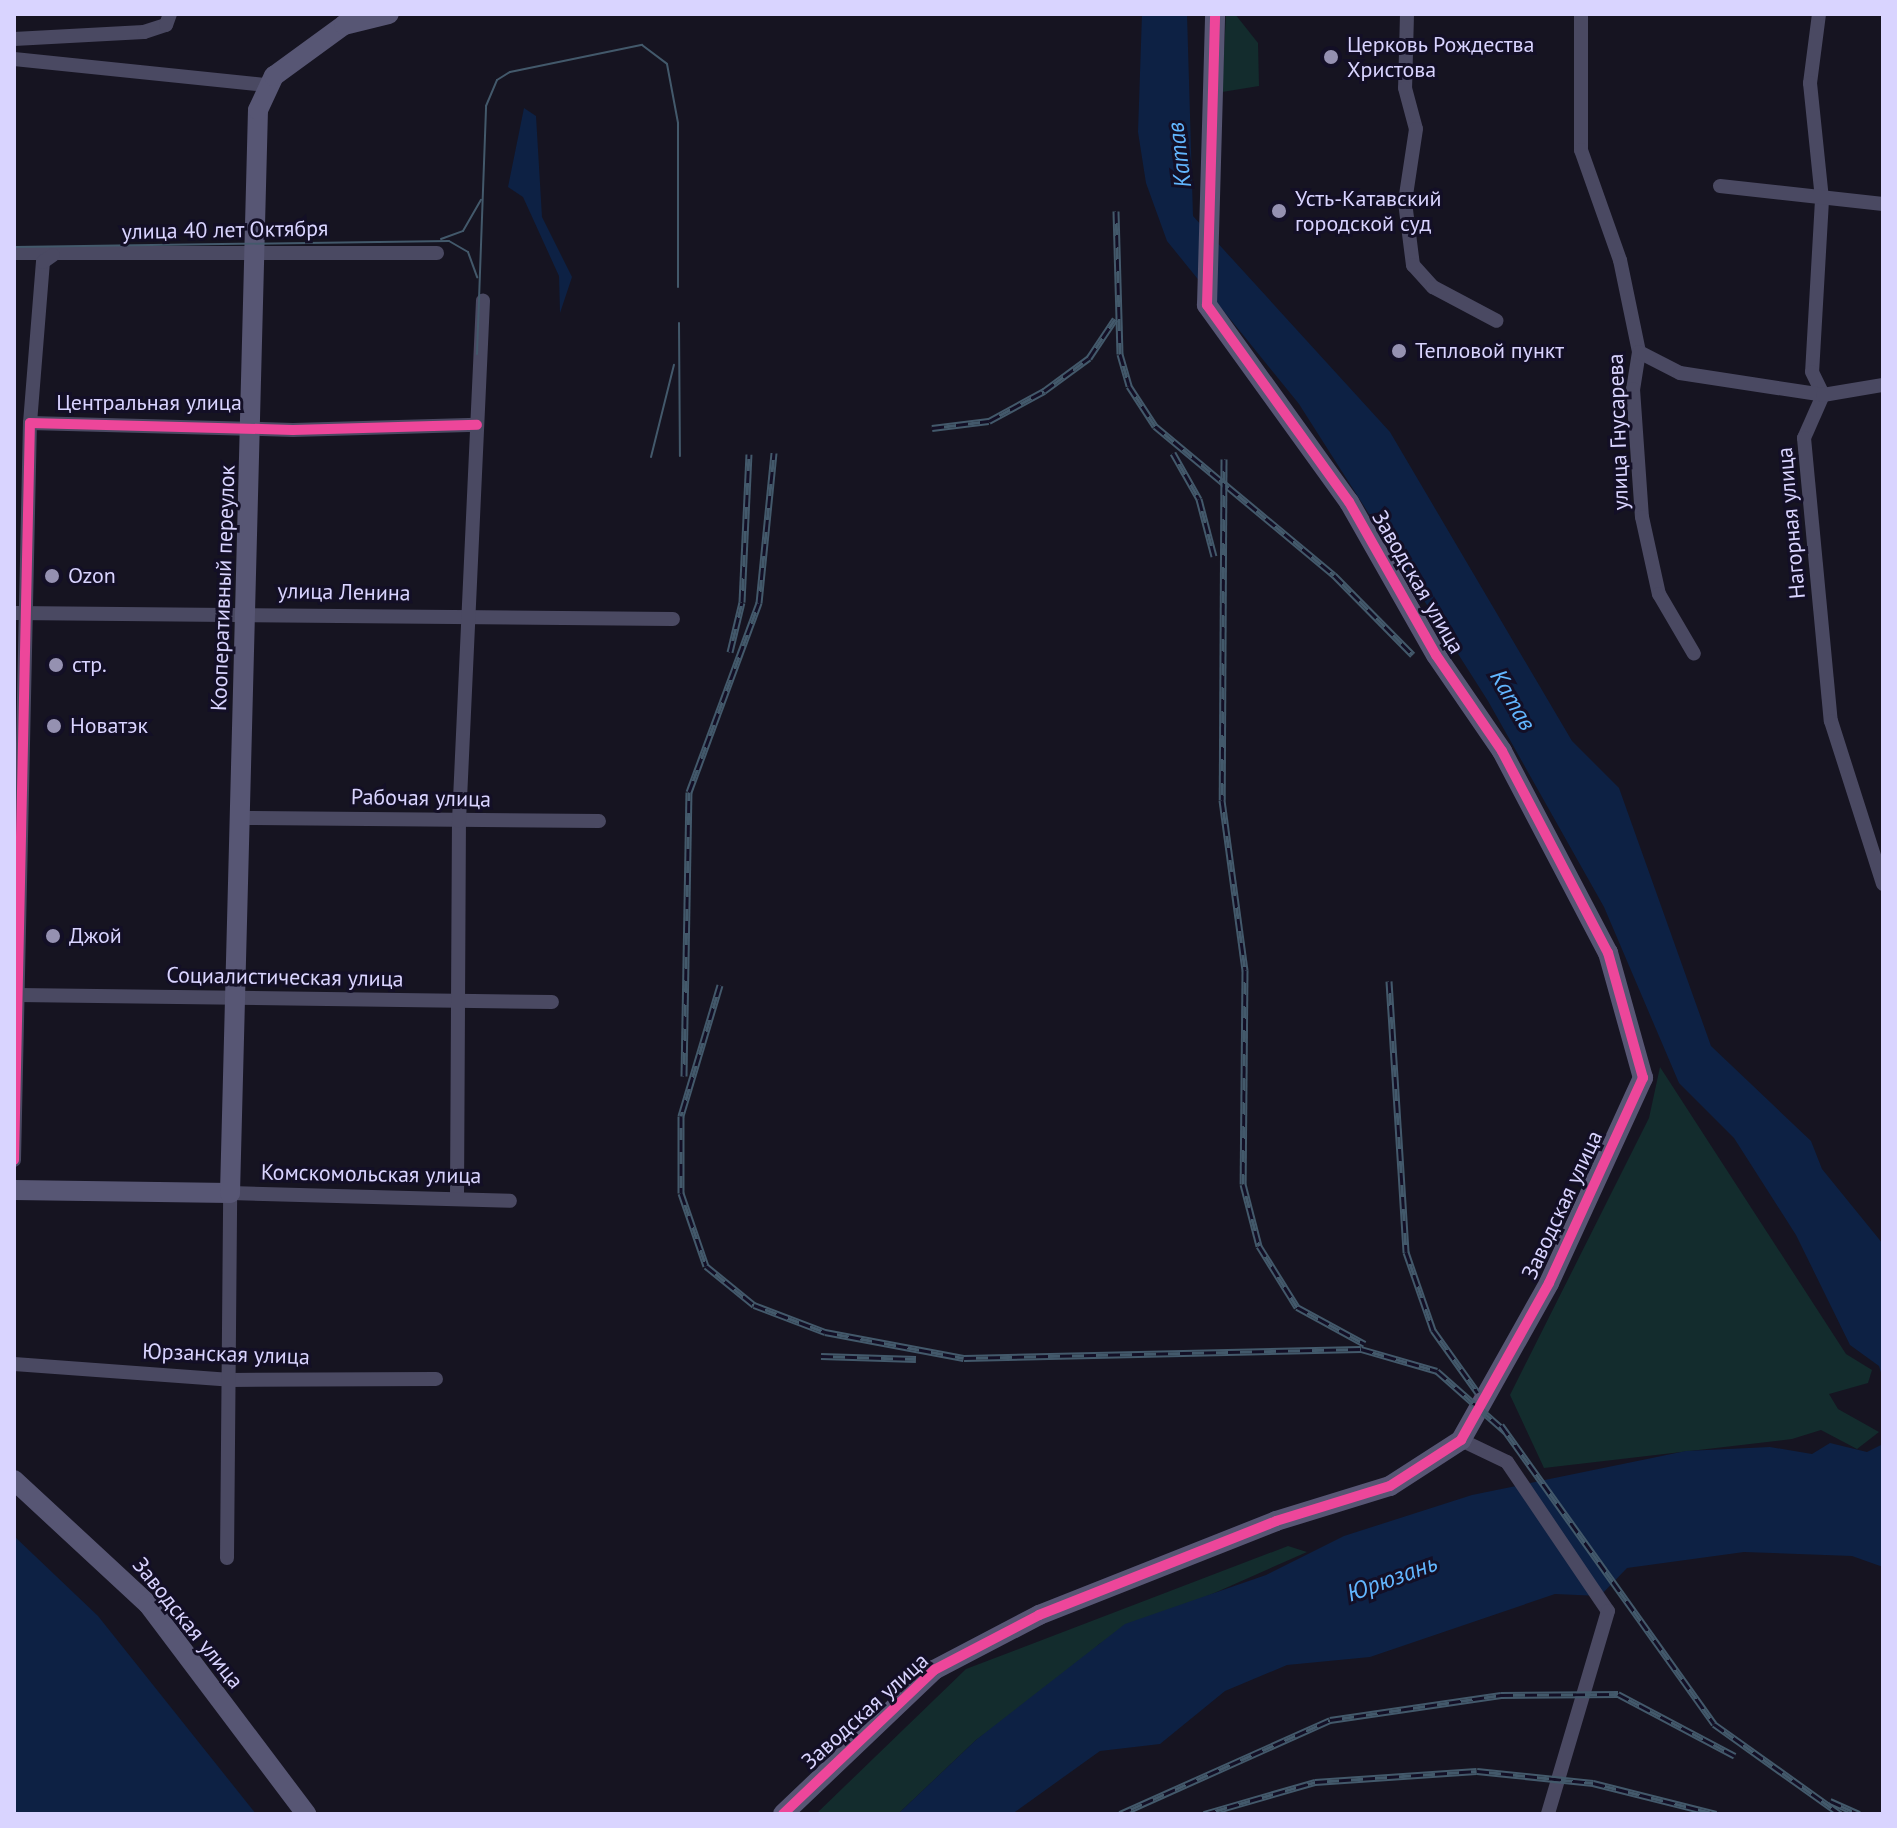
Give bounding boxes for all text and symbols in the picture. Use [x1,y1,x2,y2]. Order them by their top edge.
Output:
place label: Церковь Рождества Христова [1347,31,1535,82]
marker: Церковь Рождества Христова [1322,48,1340,66]
water label: Катав [1161,121,1197,189]
place label: Усть-Катавский городской суд [1295,185,1442,236]
marker: Усть-Катавский городской суд [1270,202,1288,220]
street label: улица 40 лет Октября [121,215,329,245]
place label: Тепловой пункт [1415,338,1564,364]
marker: Тепловой пункт [1390,342,1408,360]
street label: улица Гнусарева [1602,353,1634,511]
street label: Центральная улица [56,390,242,416]
street label: Нагорная улица [1771,446,1811,600]
street label: Кооперативный переулок [206,464,240,712]
street label: Заводская улица [1366,506,1470,658]
place label: Ozon [68,563,116,589]
marker: Ozon [43,567,61,585]
street label: улица Ленина [277,578,411,606]
place label: стр. [72,652,107,678]
marker: стр. [47,656,65,674]
water label: Катав [1484,664,1542,736]
place label: Новатэк [70,713,148,739]
marker: Новатэк [45,717,63,735]
street label: Рабочая улица [351,784,491,812]
place label: Джой [69,923,122,949]
marker: Джой [44,927,62,945]
street label: Социалистическая улица [166,962,404,992]
street label: Заводская улица [1516,1126,1608,1284]
street label: Комскомольская улица [261,1159,481,1189]
street label: Юрзанская улица [142,1338,310,1370]
water label: Юрюзань [1343,1548,1441,1608]
street label: Заводская улица [127,1552,249,1694]
street label: Заводская улица [796,1647,934,1775]

